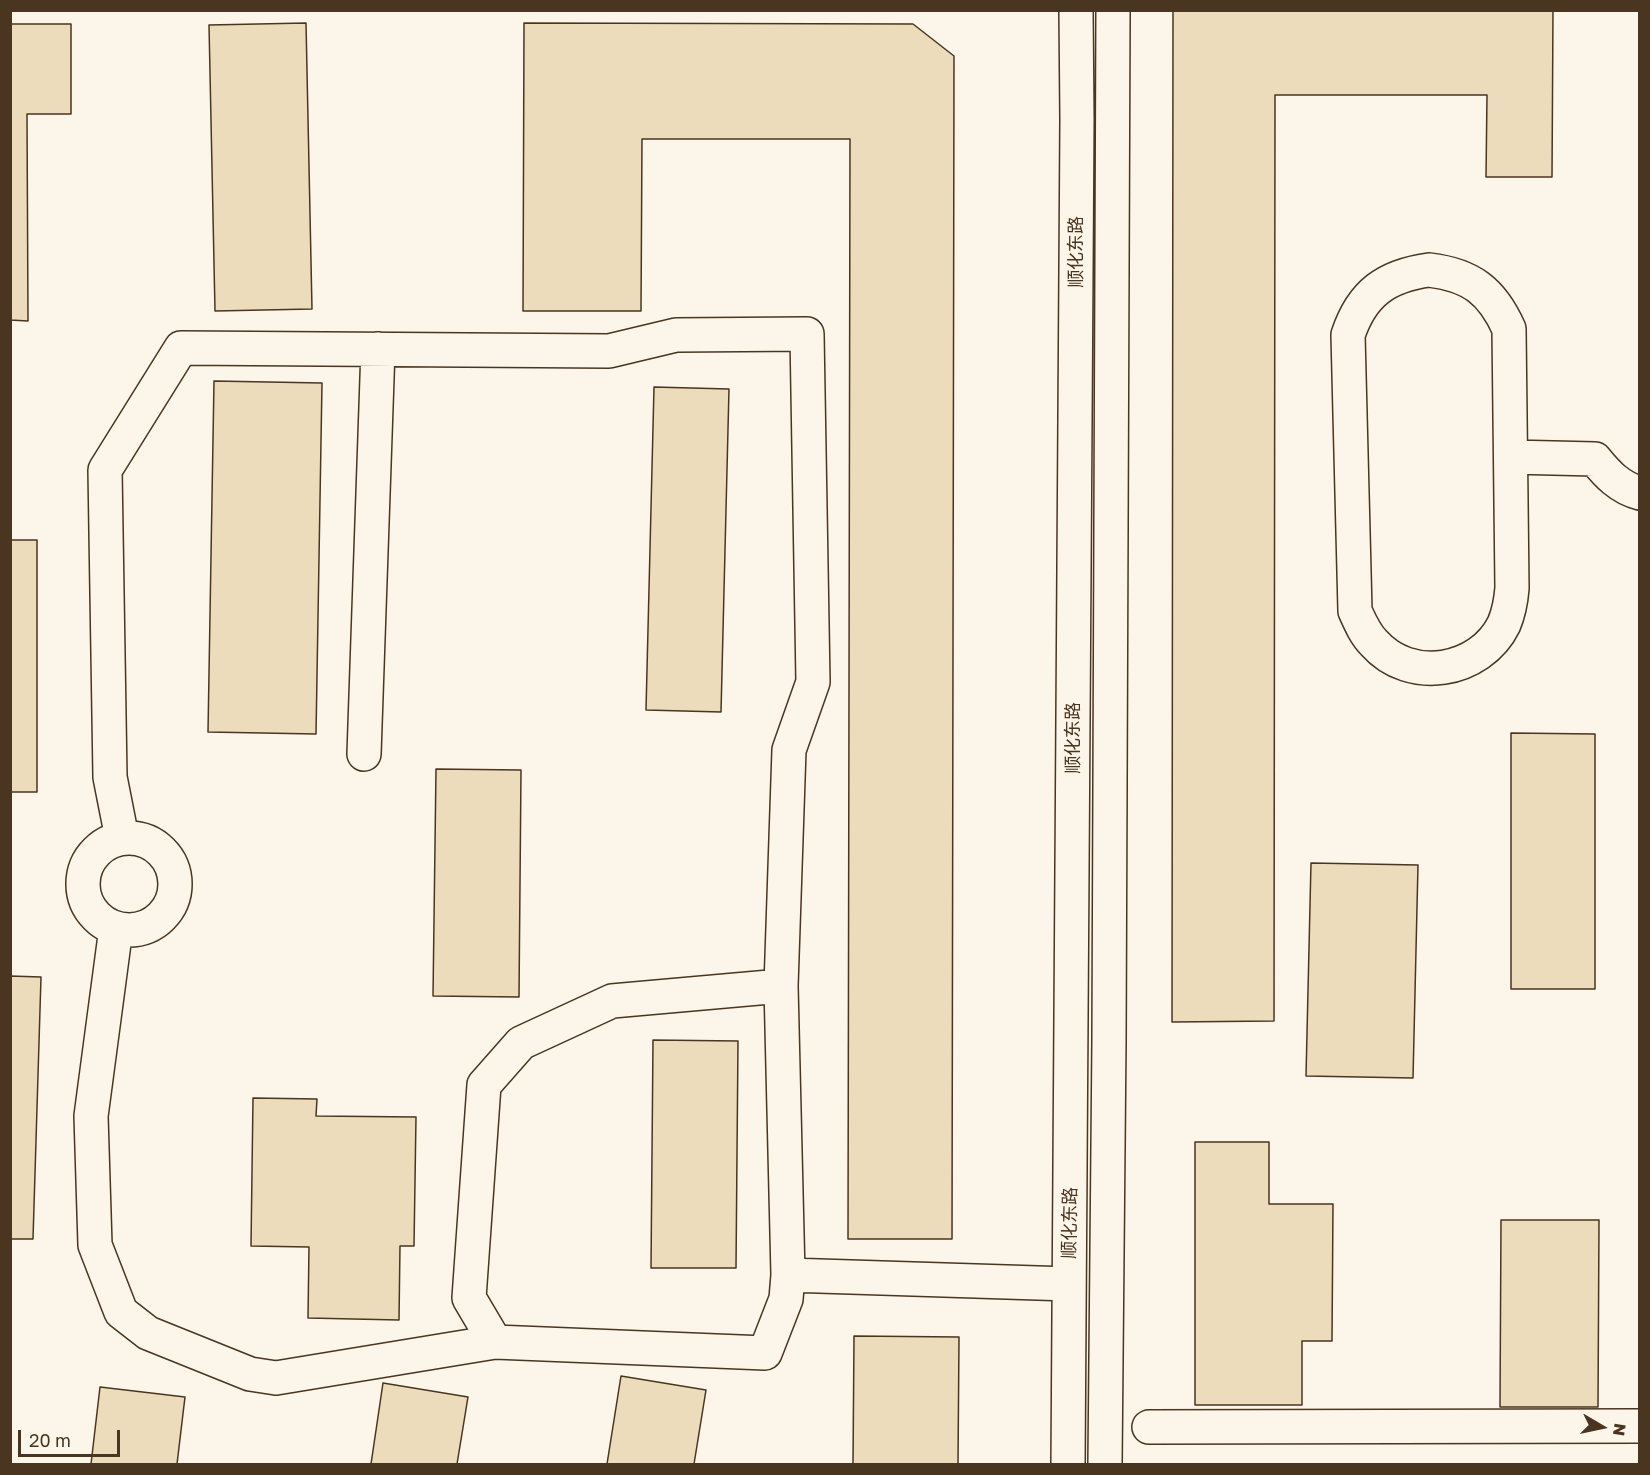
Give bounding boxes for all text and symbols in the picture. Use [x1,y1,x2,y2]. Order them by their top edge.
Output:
street label: 顺化东路 [1065,216,1087,288]
street label: 顺化东路 [1062,702,1084,774]
street label: 顺化东路 [1059,1187,1081,1259]
north arrow [1572,1397,1632,1457]
scale bar [21,1418,123,1456]
text: N [1609,1422,1631,1437]
text: 20 m [29,1429,71,1451]

